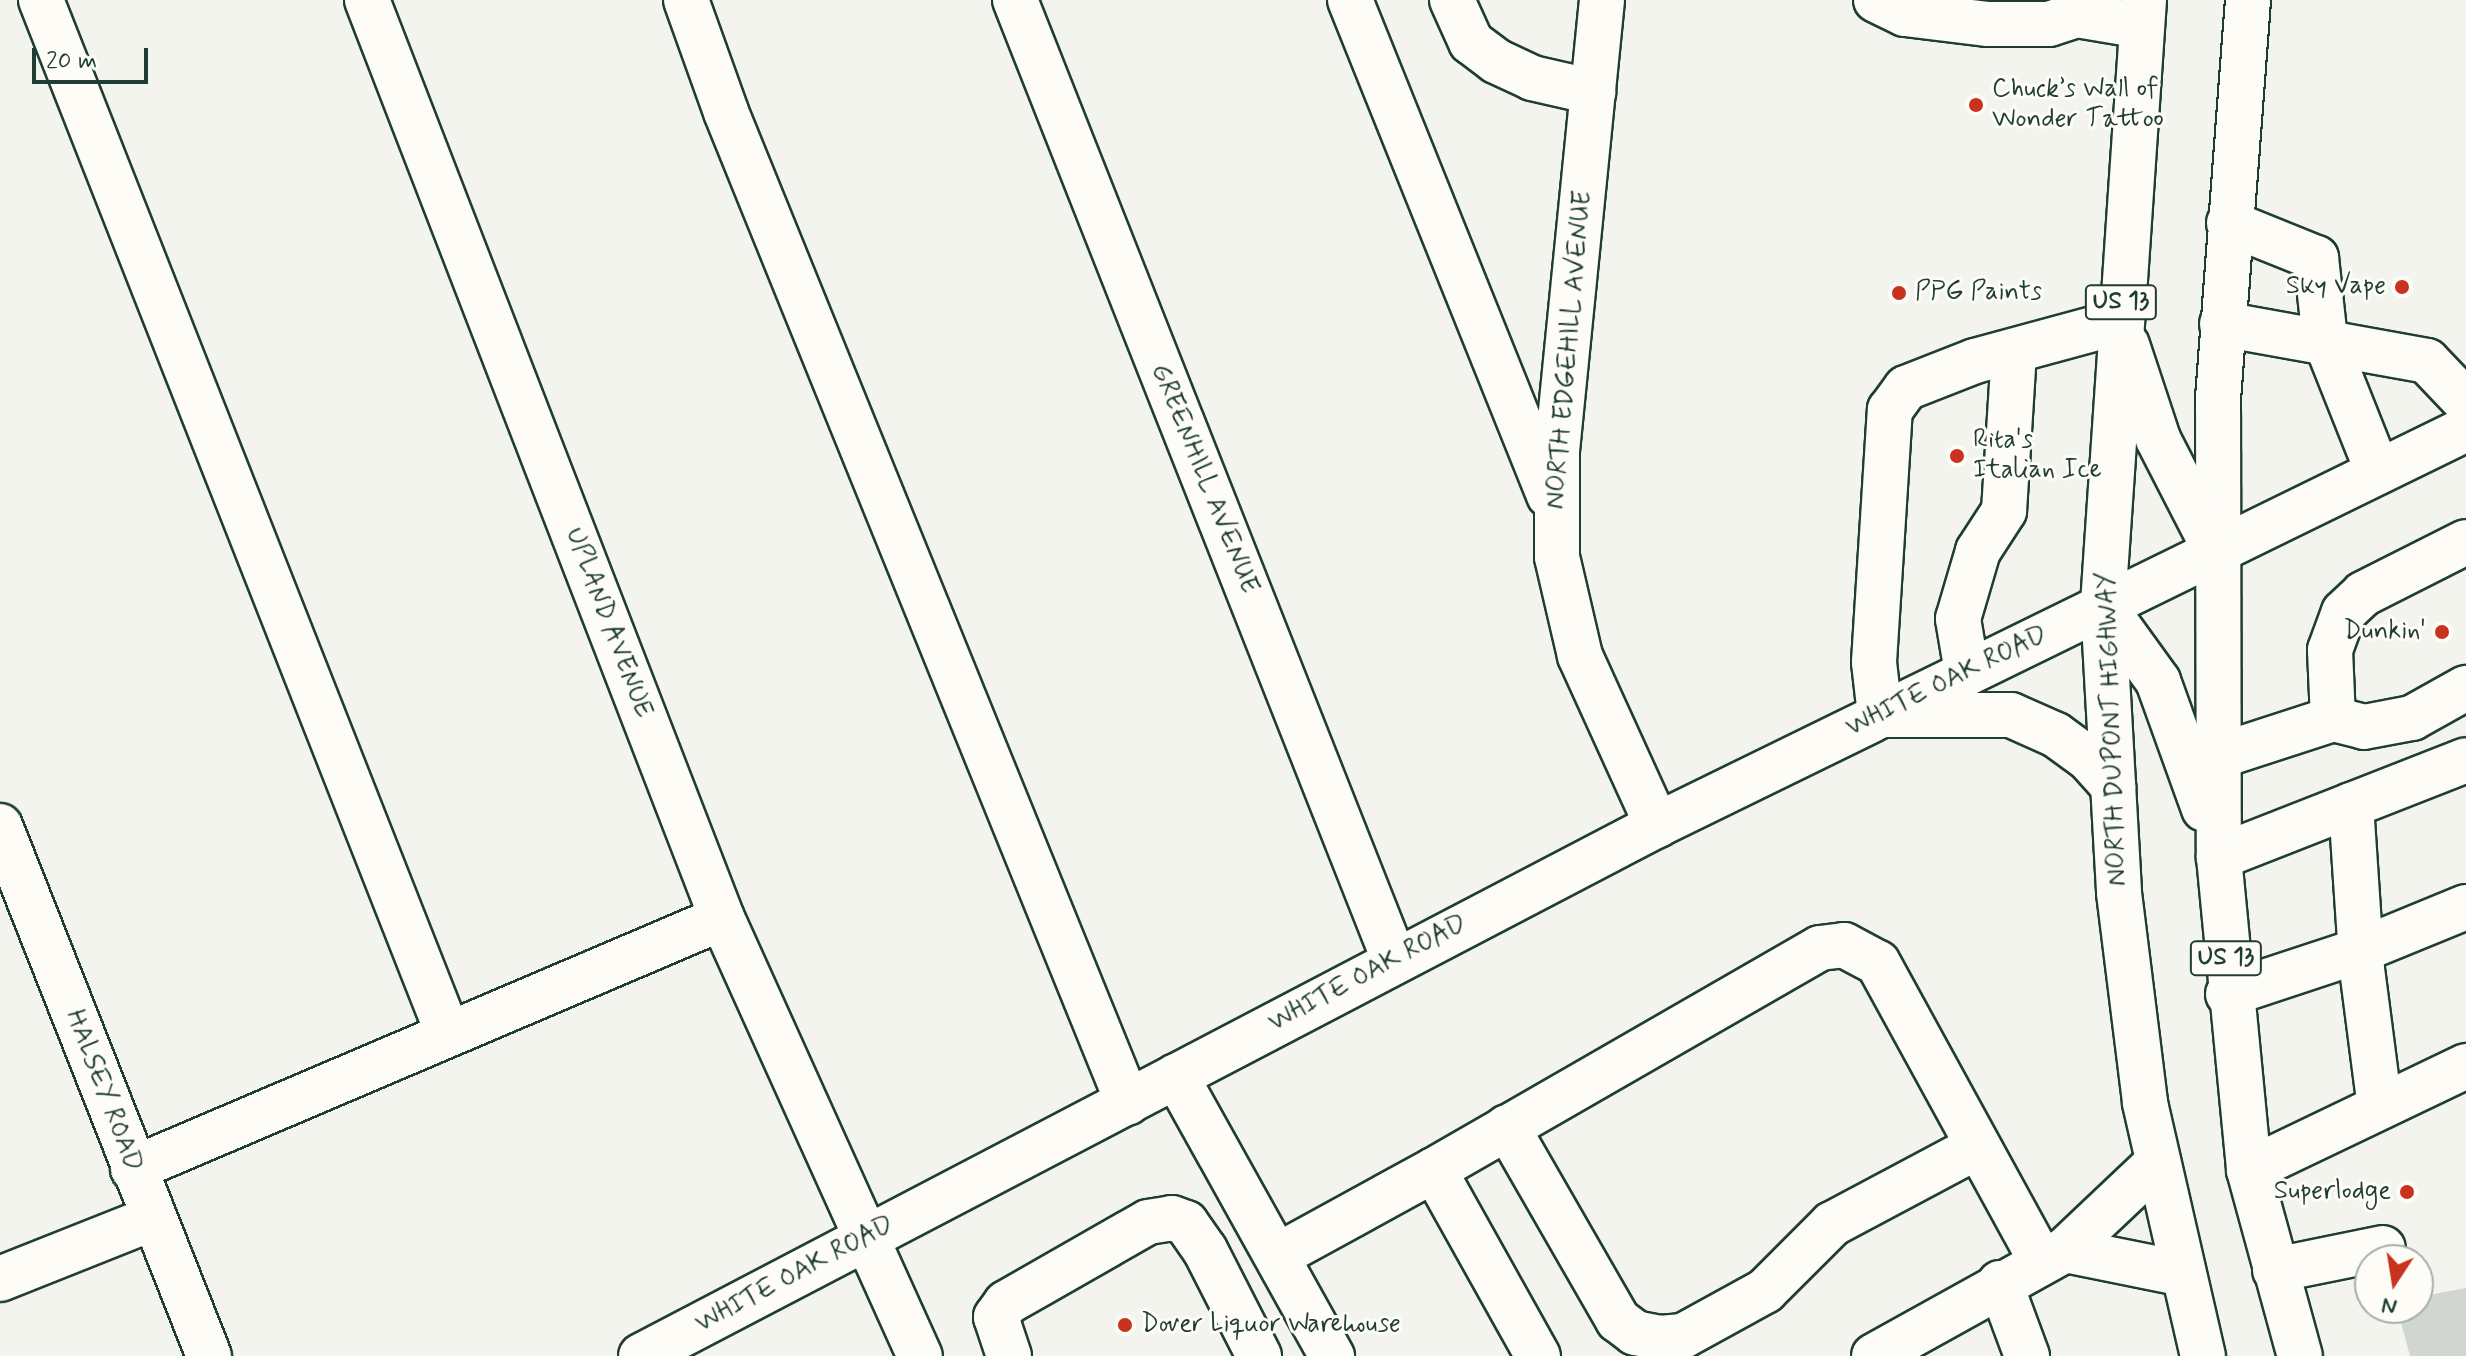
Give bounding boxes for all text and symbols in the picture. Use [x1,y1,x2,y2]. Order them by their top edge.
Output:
scale bar [36,32,152,82]
text: 20 m [46,46,97,77]
place label: Chuck’s Wall of Wonder Tattoo [1992,74,2161,136]
marker: Chuck’s Wall of Wonder Tattoo [1967,96,1985,114]
street label: NORTH EDGEHILL AVENUE [1540,189,1600,511]
place label: Sky Vape [2286,271,2386,303]
place label: PPG Paints [1915,277,2042,309]
marker: Sky Vape [2393,278,2411,296]
road number: US 13 [2083,282,2159,322]
marker: PPG Paints [1890,284,1908,302]
street label: GREENHILL AVENUE [1144,360,1264,598]
place label: Rita's Italian Ice [1973,425,2098,486]
marker: Rita's Italian Ice [1948,447,1966,465]
street label: UPLAND AVENUE [557,522,659,724]
street label: NORTH DUPONT HIGHWAY [2092,572,2134,886]
place label: Dunkin' [2343,616,2426,648]
street label: WHITE OAK ROAD [1841,620,2053,744]
marker: Dunkin' [2433,623,2451,641]
street label: WHITE OAK ROAD [1264,909,1472,1039]
road number: US 13 [2188,938,2264,978]
street label: HALSEY ROAD [58,1006,148,1176]
place label: Superlodge [2274,1176,2391,1208]
marker: Superlodge [2398,1183,2416,1201]
street label: WHITE OAK ROAD [691,1210,899,1340]
north arrow [2354,1244,2434,1324]
text: N [2379,1290,2400,1321]
place label: Dover Liquor Warehouse [1141,1309,1402,1341]
marker: Dover Liquor Warehouse [1116,1316,1134,1334]

